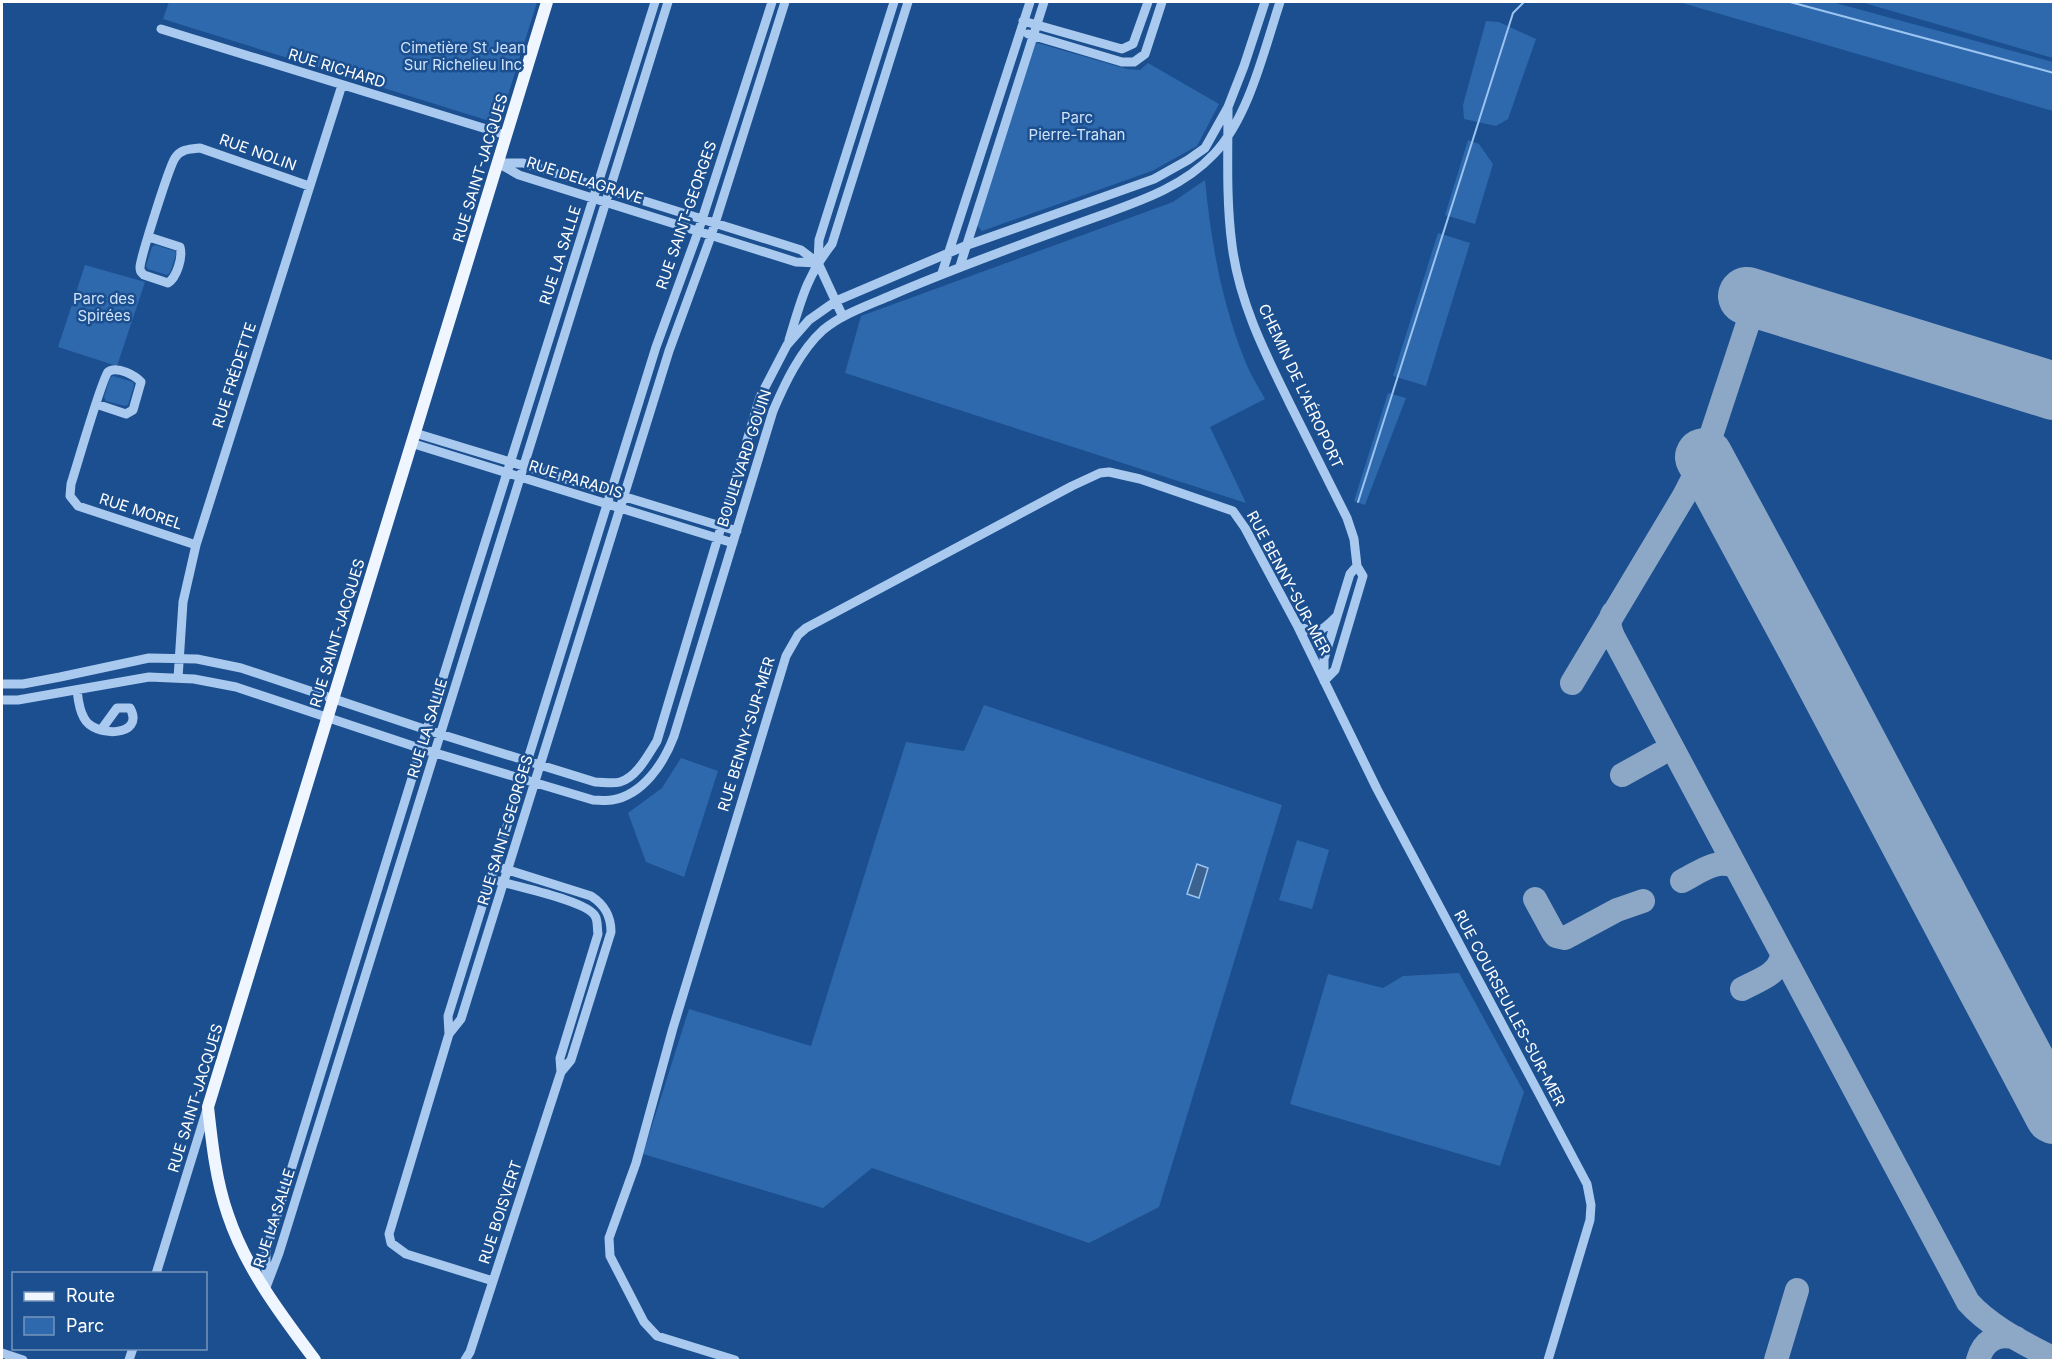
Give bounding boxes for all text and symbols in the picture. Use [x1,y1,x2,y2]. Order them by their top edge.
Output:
park label: Cimetière St Jean Sur Richelieu Inc [400,38,526,74]
street label: RUE RICHARD [286,44,388,92]
street label: RUE SAINT-JACQUES [448,91,512,245]
park label: Parc Pierre-Trahan [1029,108,1125,144]
street label: RUE NOLIN [217,129,299,175]
street label: RUE SAINT-GEORGES [652,138,720,292]
street label: RUE DELAGRAVE [524,152,646,208]
street label: RUE LA SALLE [535,203,585,307]
park label: Parc des Spirées [73,289,135,325]
street label: CHEMIN DE L'AÉROPORT [1254,301,1348,471]
street label: RUE FRÉDETTE [208,320,260,430]
street label: BOULEVARD GOUIN [713,387,775,529]
street label: RUE PARADIS [527,456,625,502]
street label: RUE MOREL [97,489,185,533]
street label: RUE BENNY-SUR-MER [1243,507,1335,659]
street label: RUE SAINT-JACQUES [305,556,369,710]
street label: RUE BENNY-SUR-MER [713,654,779,814]
street label: RUE LA SALLE [403,676,451,780]
street label: RUE SAINT-GEORGES [473,753,537,907]
street label: RUE COURSEULLES-SUR-MER [1450,907,1570,1110]
street label: RUE SAINT-JACQUES [163,1021,227,1175]
street label: RUE BOISVERT [474,1158,526,1266]
street label: RUE LA SALLE [249,1166,299,1270]
legend [12,1272,207,1350]
text: Route [66,1285,115,1306]
text: Parc [66,1315,104,1336]

